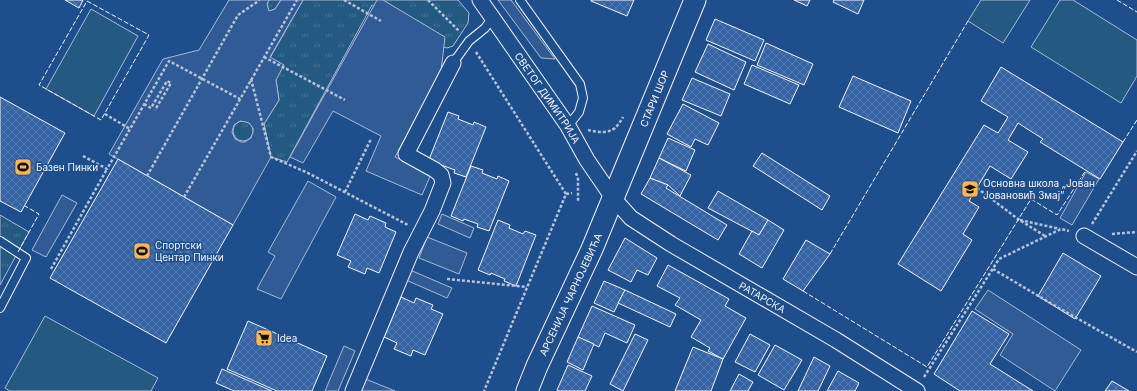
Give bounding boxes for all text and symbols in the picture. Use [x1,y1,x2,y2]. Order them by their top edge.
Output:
street label: СВЕТОГ ДИМИТРИЈА [512,50,583,146]
street label: СТАРИ ШОР [637,68,671,129]
sports icon: Базен Пинки [13,157,33,177]
place label: Базен Пинки [36,161,98,173]
place label: Основна школа „Јован Јовановић Змај” [983,177,1095,201]
school or university icon: Основна школа „Јован Јовановић Змај” [960,179,980,199]
street label: АРСЕНИЈА ЧАРНОЈЕВИЋА [537,231,604,358]
place label: Спортски Центар Пинки [155,239,224,263]
sports icon: Спортски Центар Пинки [132,241,152,261]
street label: РАТАРСКА [737,279,788,315]
supermarket icon: Idea [254,328,274,348]
place label: Idea [277,332,297,344]

